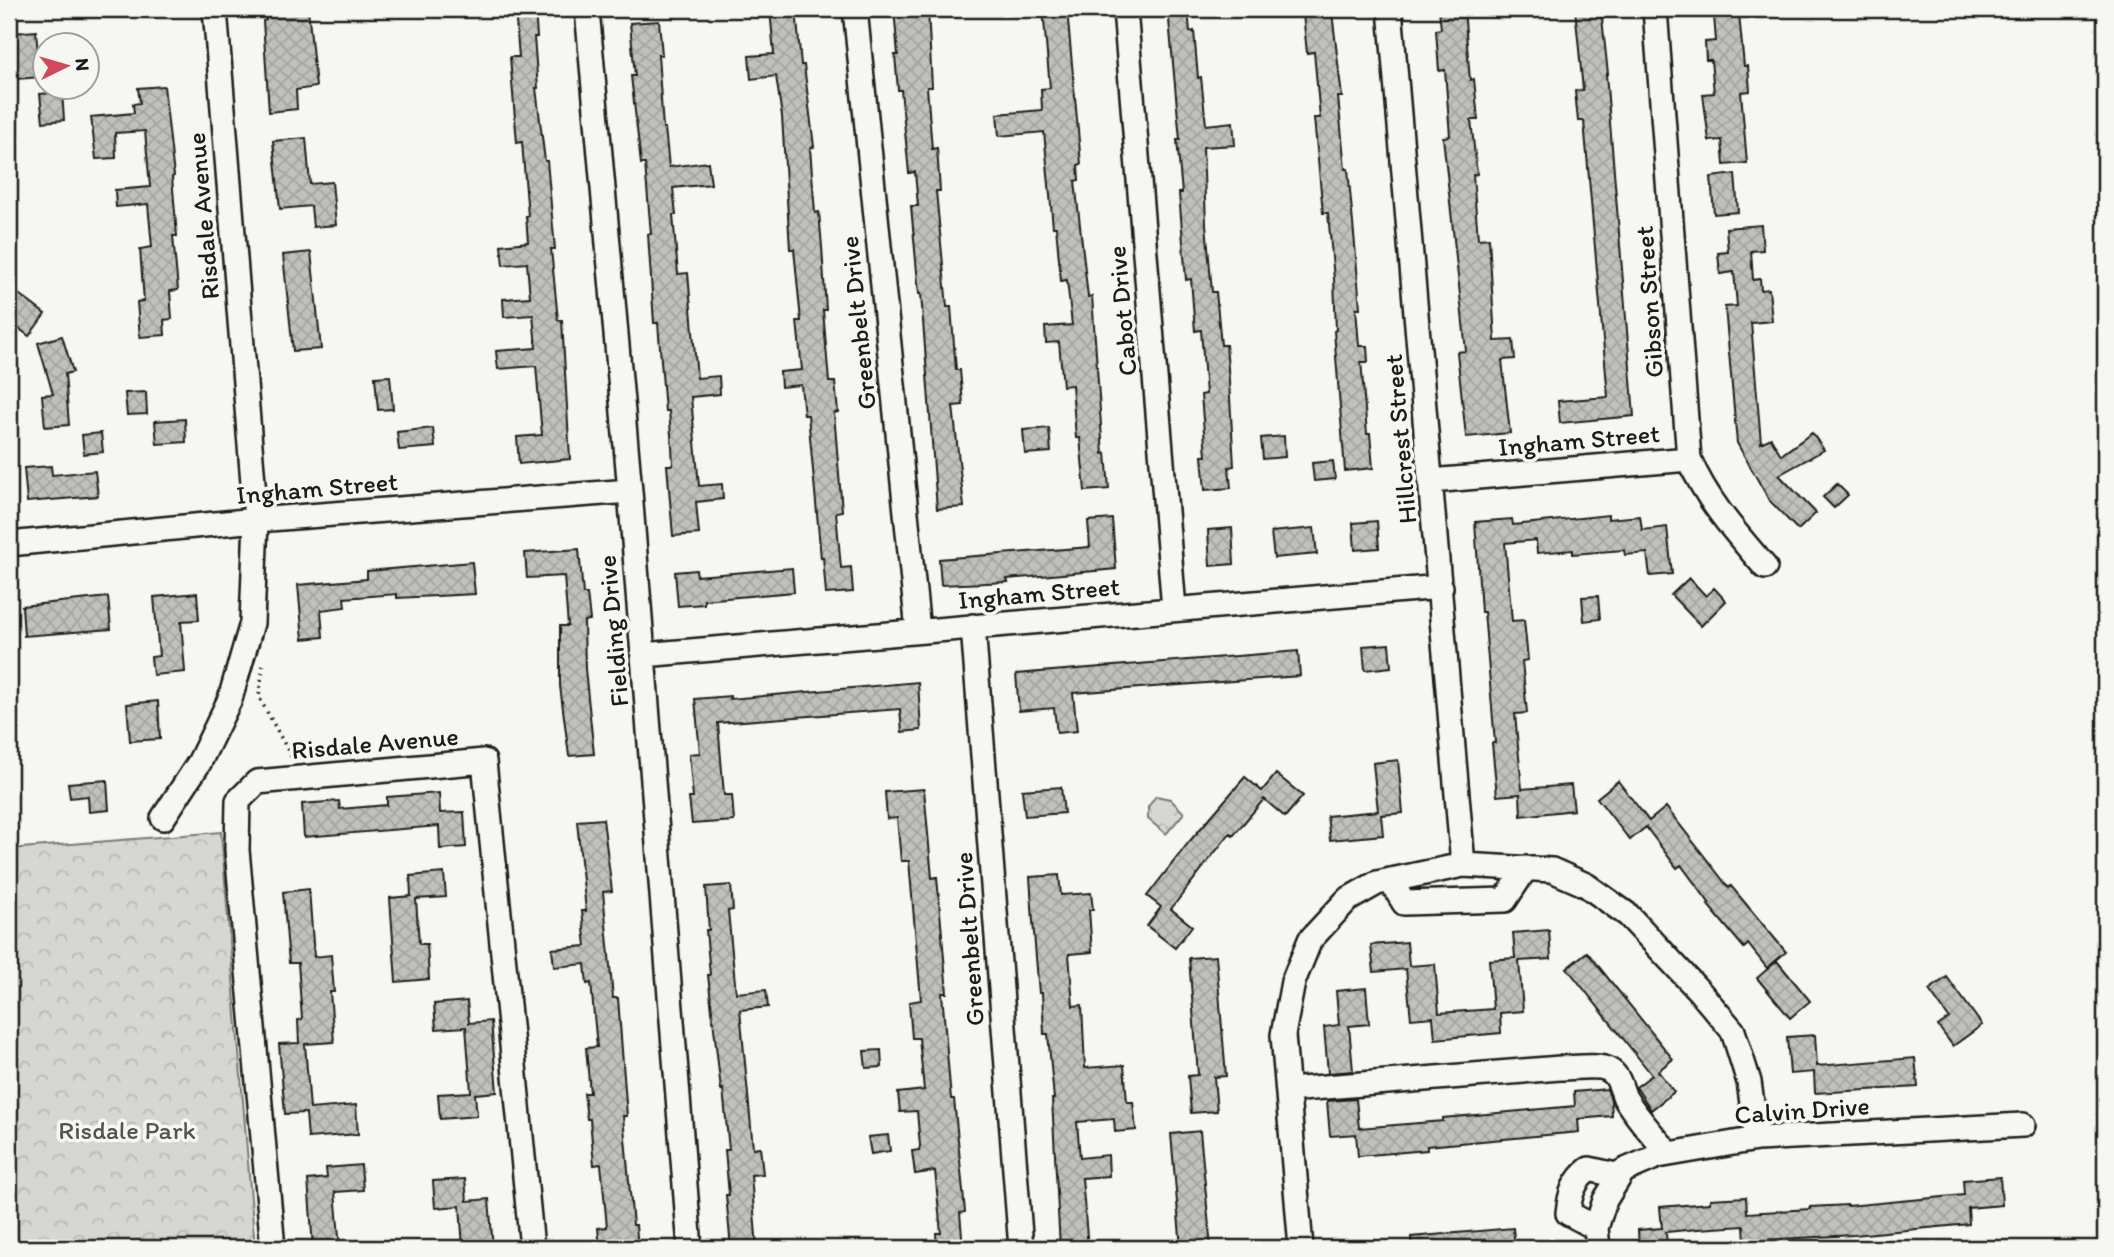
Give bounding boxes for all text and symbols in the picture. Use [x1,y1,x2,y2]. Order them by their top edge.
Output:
north arrow [32,32,102,102]
text: N [70,57,94,72]
street label: Risdale Avenue [180,131,226,301]
street label: Gibson Street [1628,225,1670,379]
street label: Greenbelt Drive [833,235,883,411]
street label: Cabot Drive [1100,245,1144,377]
street label: Hillcrest Street [1377,353,1423,525]
street label: Ingham Street [1497,417,1661,463]
street label: Ingham Street [235,465,399,511]
street label: Fielding Drive [590,554,636,708]
street label: Ingham Street [957,570,1121,616]
street label: Risdale Avenue [290,720,460,766]
street label: Greenbelt Drive [947,851,991,1027]
street label: Calvin Drive [1733,1089,1871,1131]
park label: Risdale Park [58,1114,196,1146]

